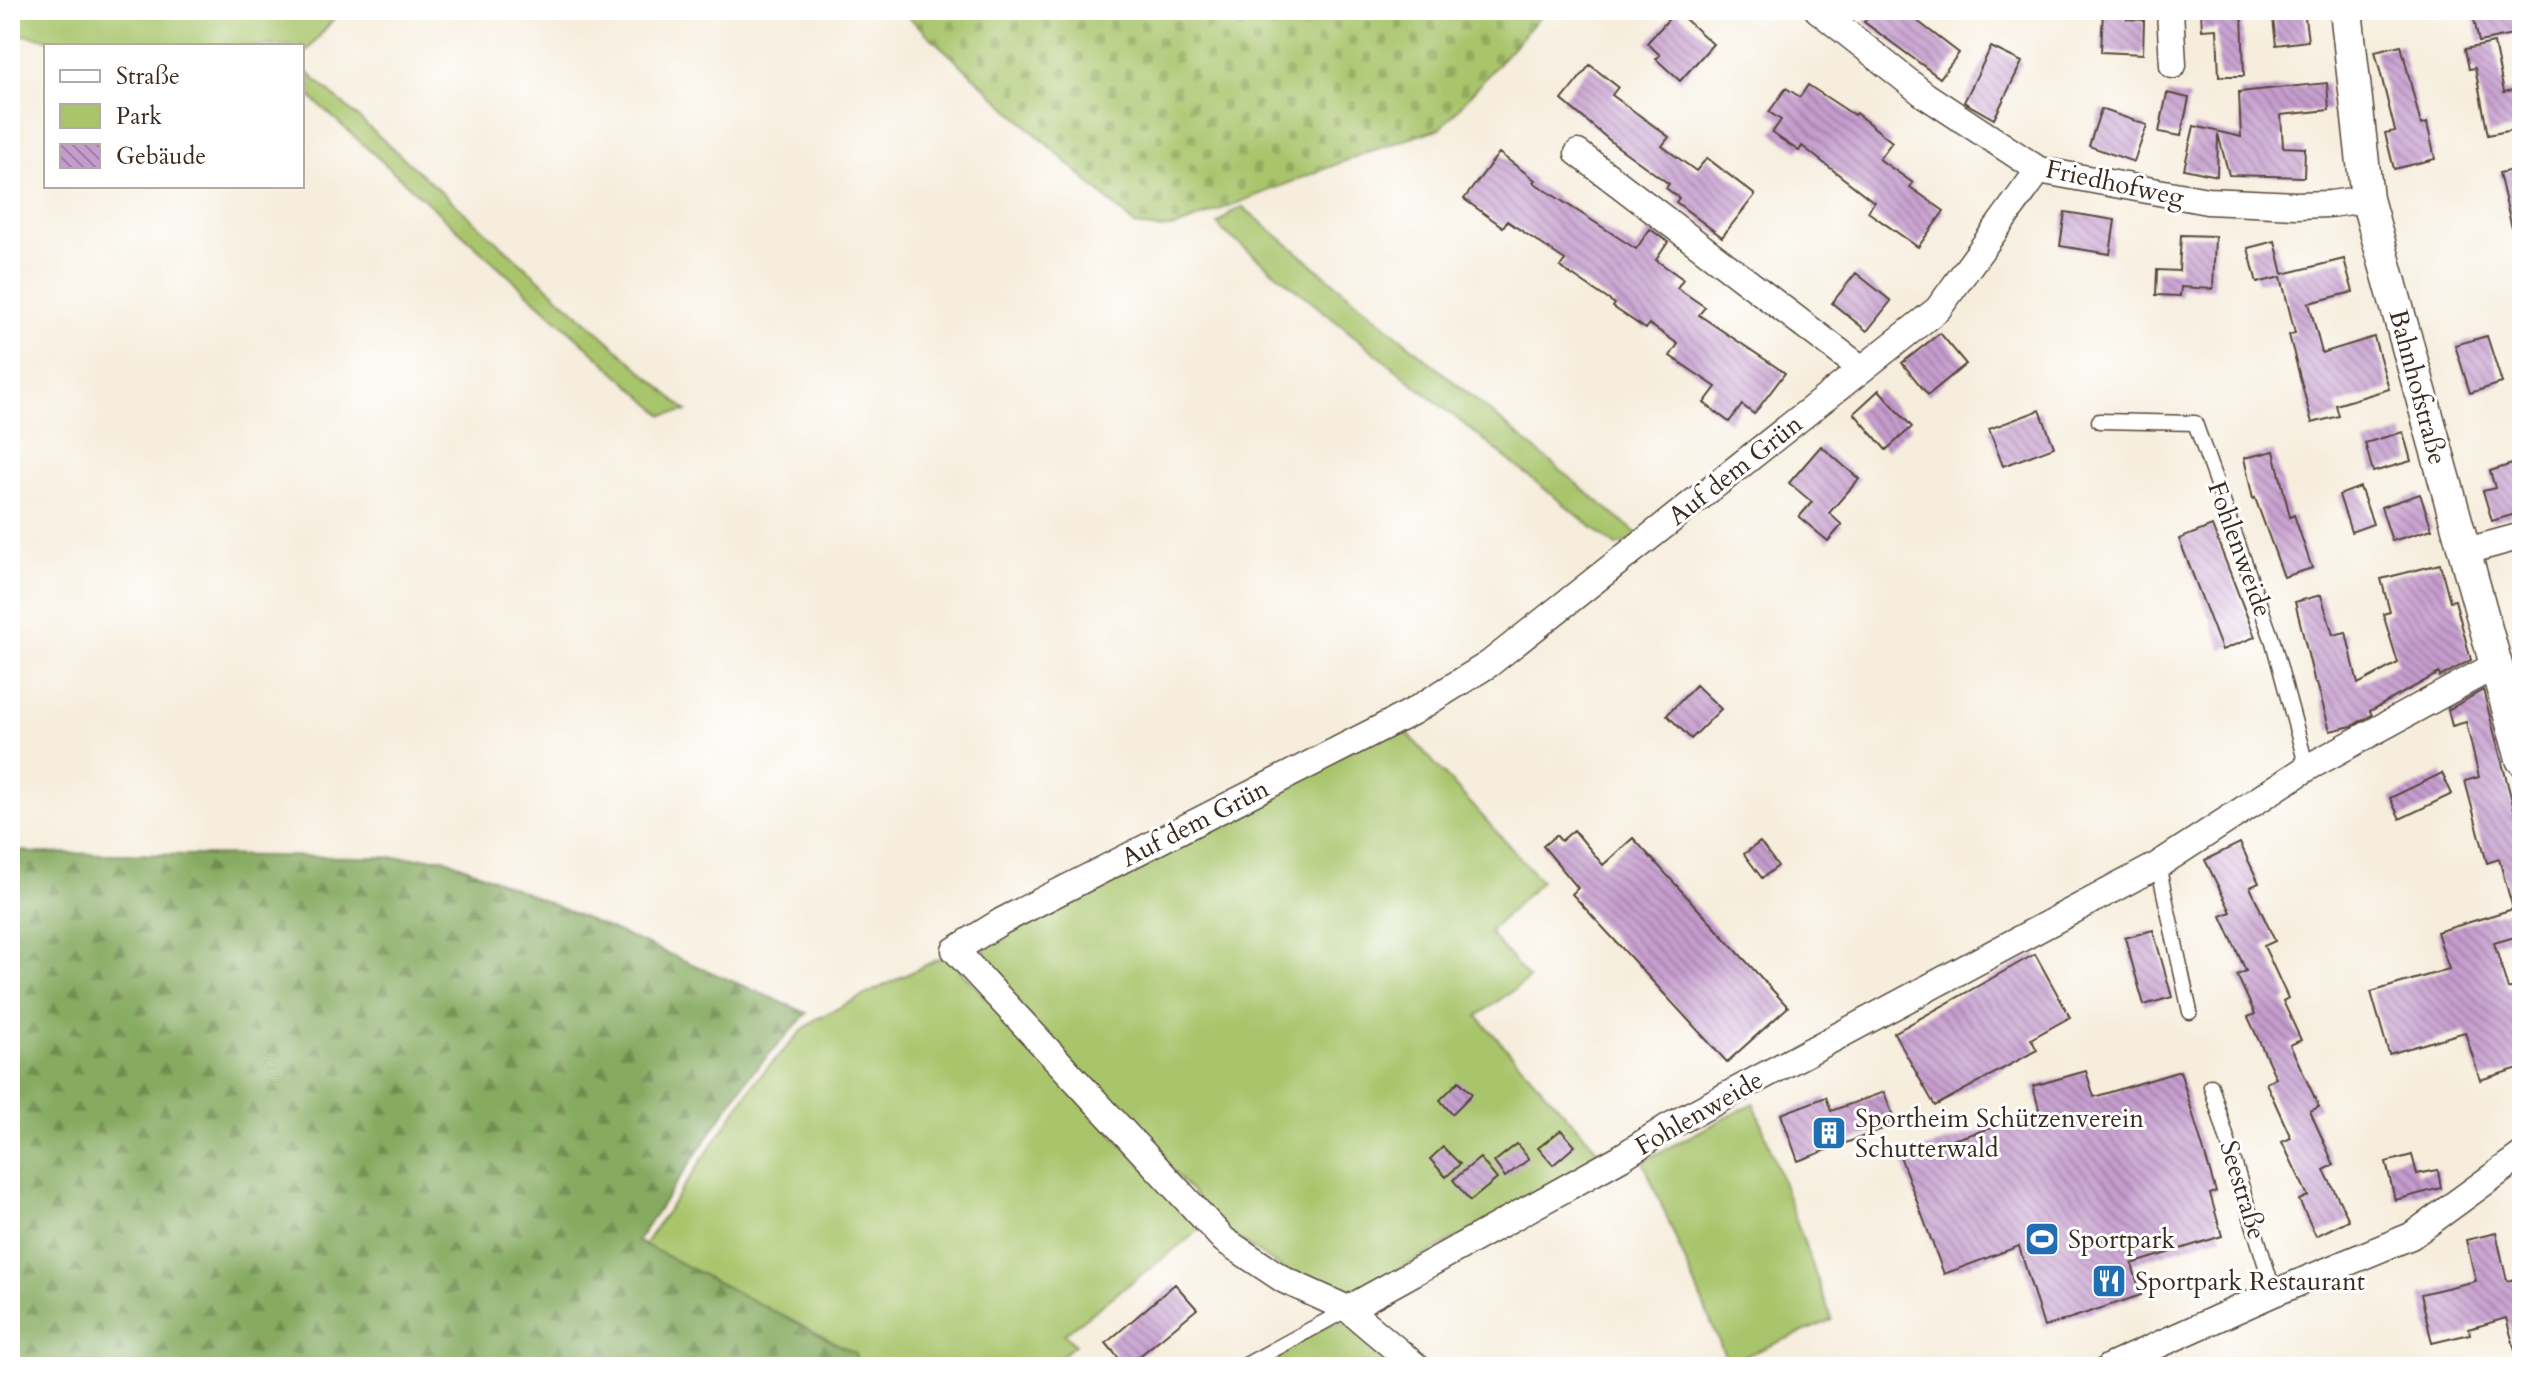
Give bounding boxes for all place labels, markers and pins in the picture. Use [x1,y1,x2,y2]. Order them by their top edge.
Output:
place label: Sportheim Schützenverein Schutterwald [1855,1101,2144,1166]
building icon: Sportheim Schützenverein Schutterwald [1810,1114,1848,1152]
sports icon: Sportpark [2023,1220,2061,1258]
place label: Sportpark [2068,1222,2175,1257]
restaurant icon: Sportpark Restaurant [2090,1262,2128,1300]
place label: Sportpark Restaurant [2135,1264,2365,1299]

